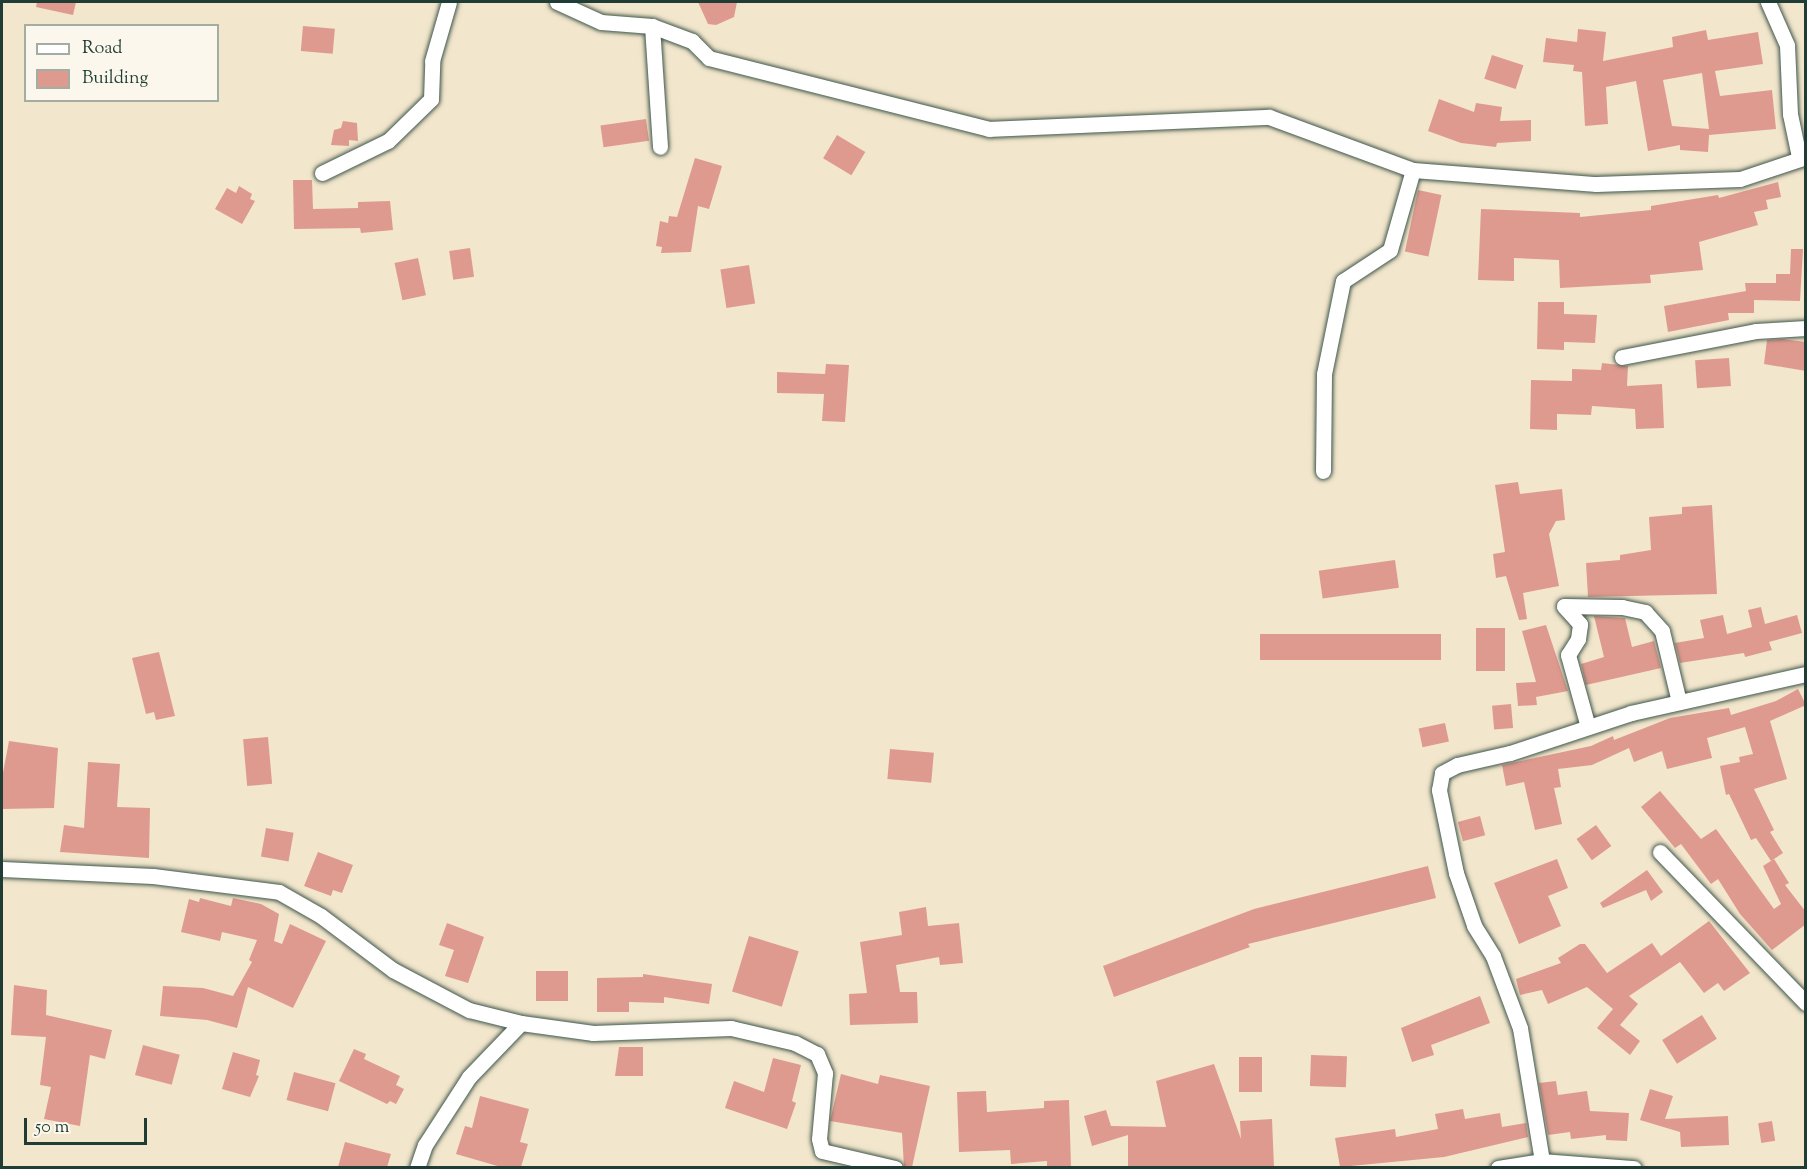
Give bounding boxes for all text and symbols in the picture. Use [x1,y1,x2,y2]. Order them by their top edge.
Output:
legend [24,24,219,102]
text: Road [82,36,122,62]
text: Building [82,66,148,92]
scale bar [27,1106,150,1144]
text: 50 m [35,1115,69,1141]

